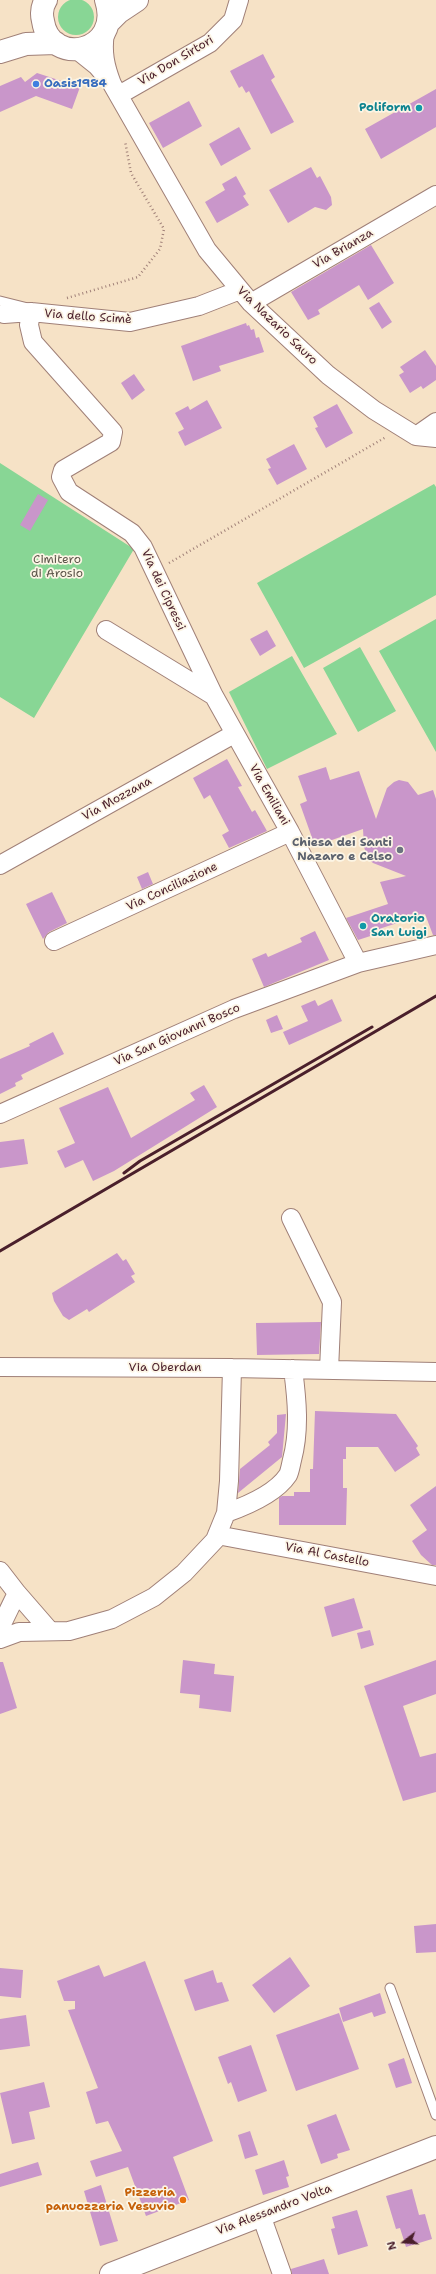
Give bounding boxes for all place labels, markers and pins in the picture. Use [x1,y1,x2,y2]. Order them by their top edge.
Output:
place label: Oasis1984 [44,77,107,91]
marker: Oasis1984 [31,79,41,89]
place label: Poliform [359,101,411,115]
marker: Poliform [414,103,424,113]
place label: Chiesa dei Santi Nazaro e Celso [292,836,392,864]
marker: Chiesa dei Santi Nazaro e Celso [395,845,405,855]
place label: Oratorio San Luigi [371,912,427,940]
marker: Oratorio San Luigi [358,921,368,931]
place label: Pizzeria panuozzeria Vesuvio [46,2186,175,2214]
marker: Pizzeria panuozzeria Vesuvio [178,2195,188,2205]

